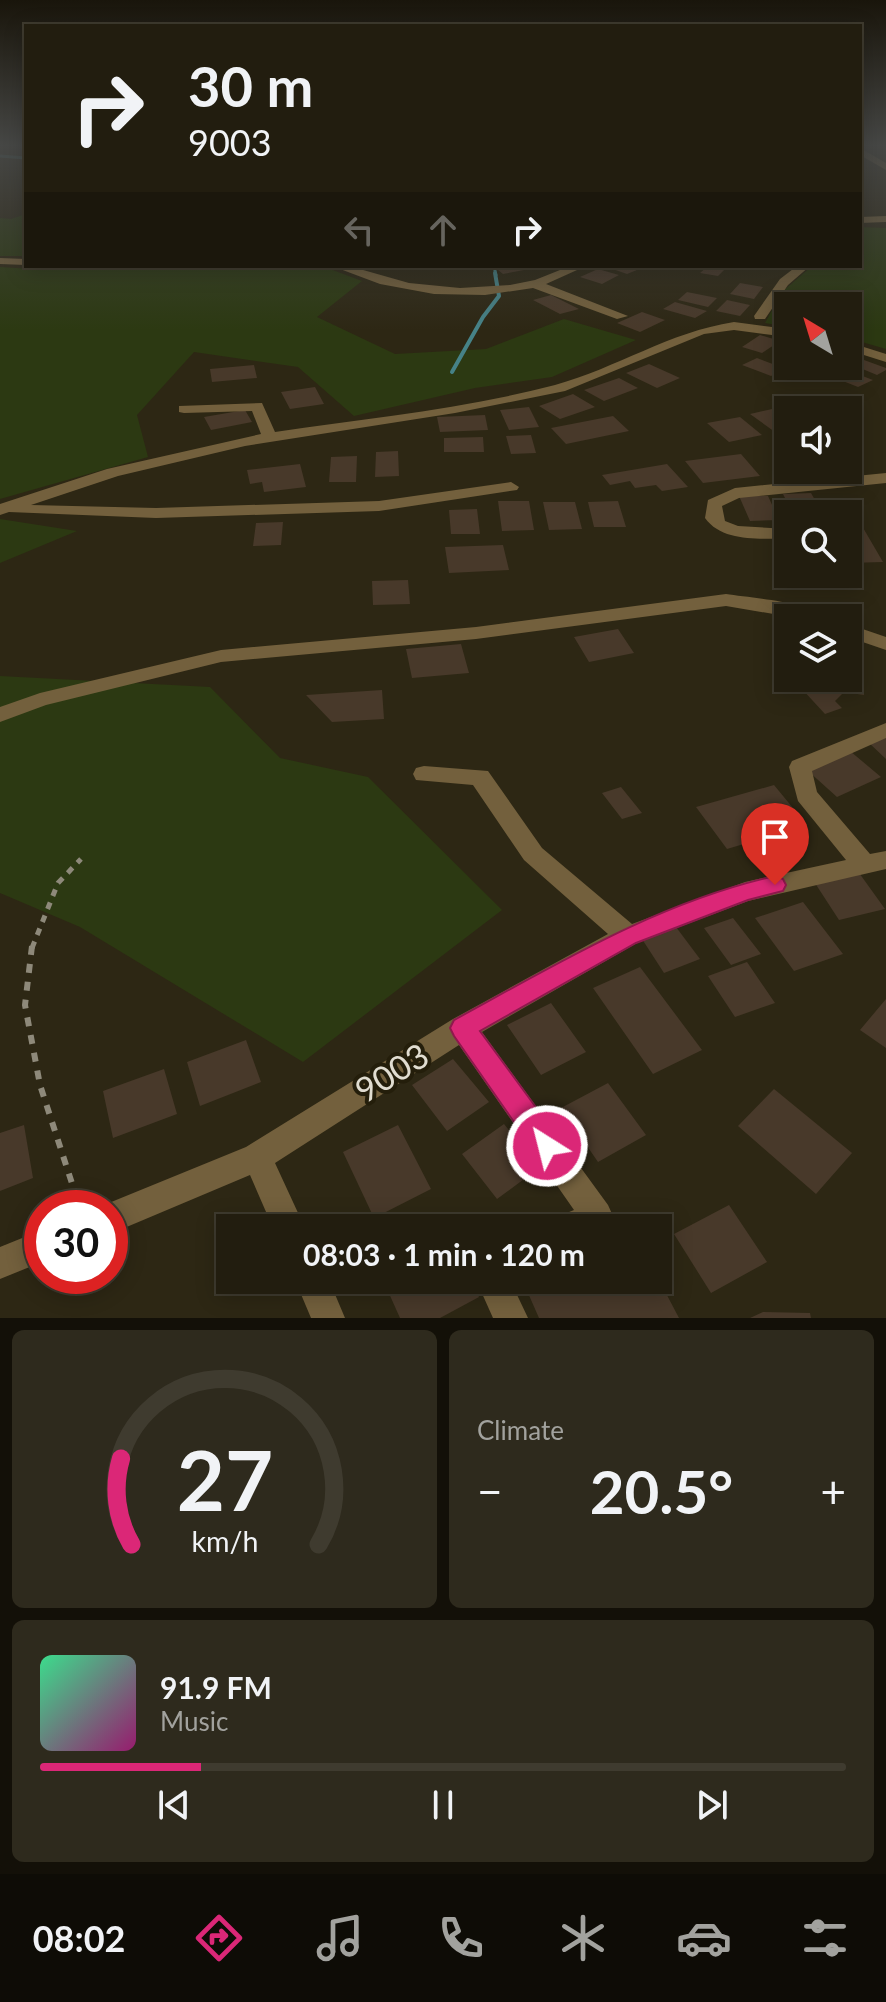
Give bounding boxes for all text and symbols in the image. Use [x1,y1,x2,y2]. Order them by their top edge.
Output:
text: 30 m [188,52,313,119]
icon: right [56,56,160,160]
text: 9003 [188,120,272,164]
icon: left [337,208,381,252]
icon: ahead [421,208,465,252]
icon: right [505,208,549,252]
north arrow [774,292,862,380]
map controls [774,292,862,692]
button: sound [774,396,862,484]
button: search [774,500,862,588]
button: layers [774,604,862,692]
pin [741,803,809,885]
icon: arrive [753,815,797,859]
street label: 9003 [347,1033,436,1110]
position arrow [505,1104,589,1188]
speed limit sign: 30 [24,1190,128,1294]
text: 08:03 · 1 min · 120 m [303,1236,585,1272]
text: Climate [477,1414,564,1446]
text: 27 [176,1429,273,1529]
text: 20.5° [590,1455,733,1527]
text: − [477,1465,503,1517]
text: + [820,1465,846,1517]
text: km/h [191,1524,258,1558]
text: 91.9 FM [160,1669,272,1705]
text: Music [160,1705,228,1737]
icon: previous [152,1783,196,1827]
icon: pause [421,1783,465,1827]
icon: next [690,1783,734,1827]
icon: directions [191,1910,247,1966]
icon: music [312,1910,368,1966]
icon: phone [433,1910,489,1966]
icon: climate [555,1910,611,1966]
icon: car [676,1910,732,1966]
icon: filters [797,1910,853,1966]
text: 08:02 [33,1916,125,1960]

